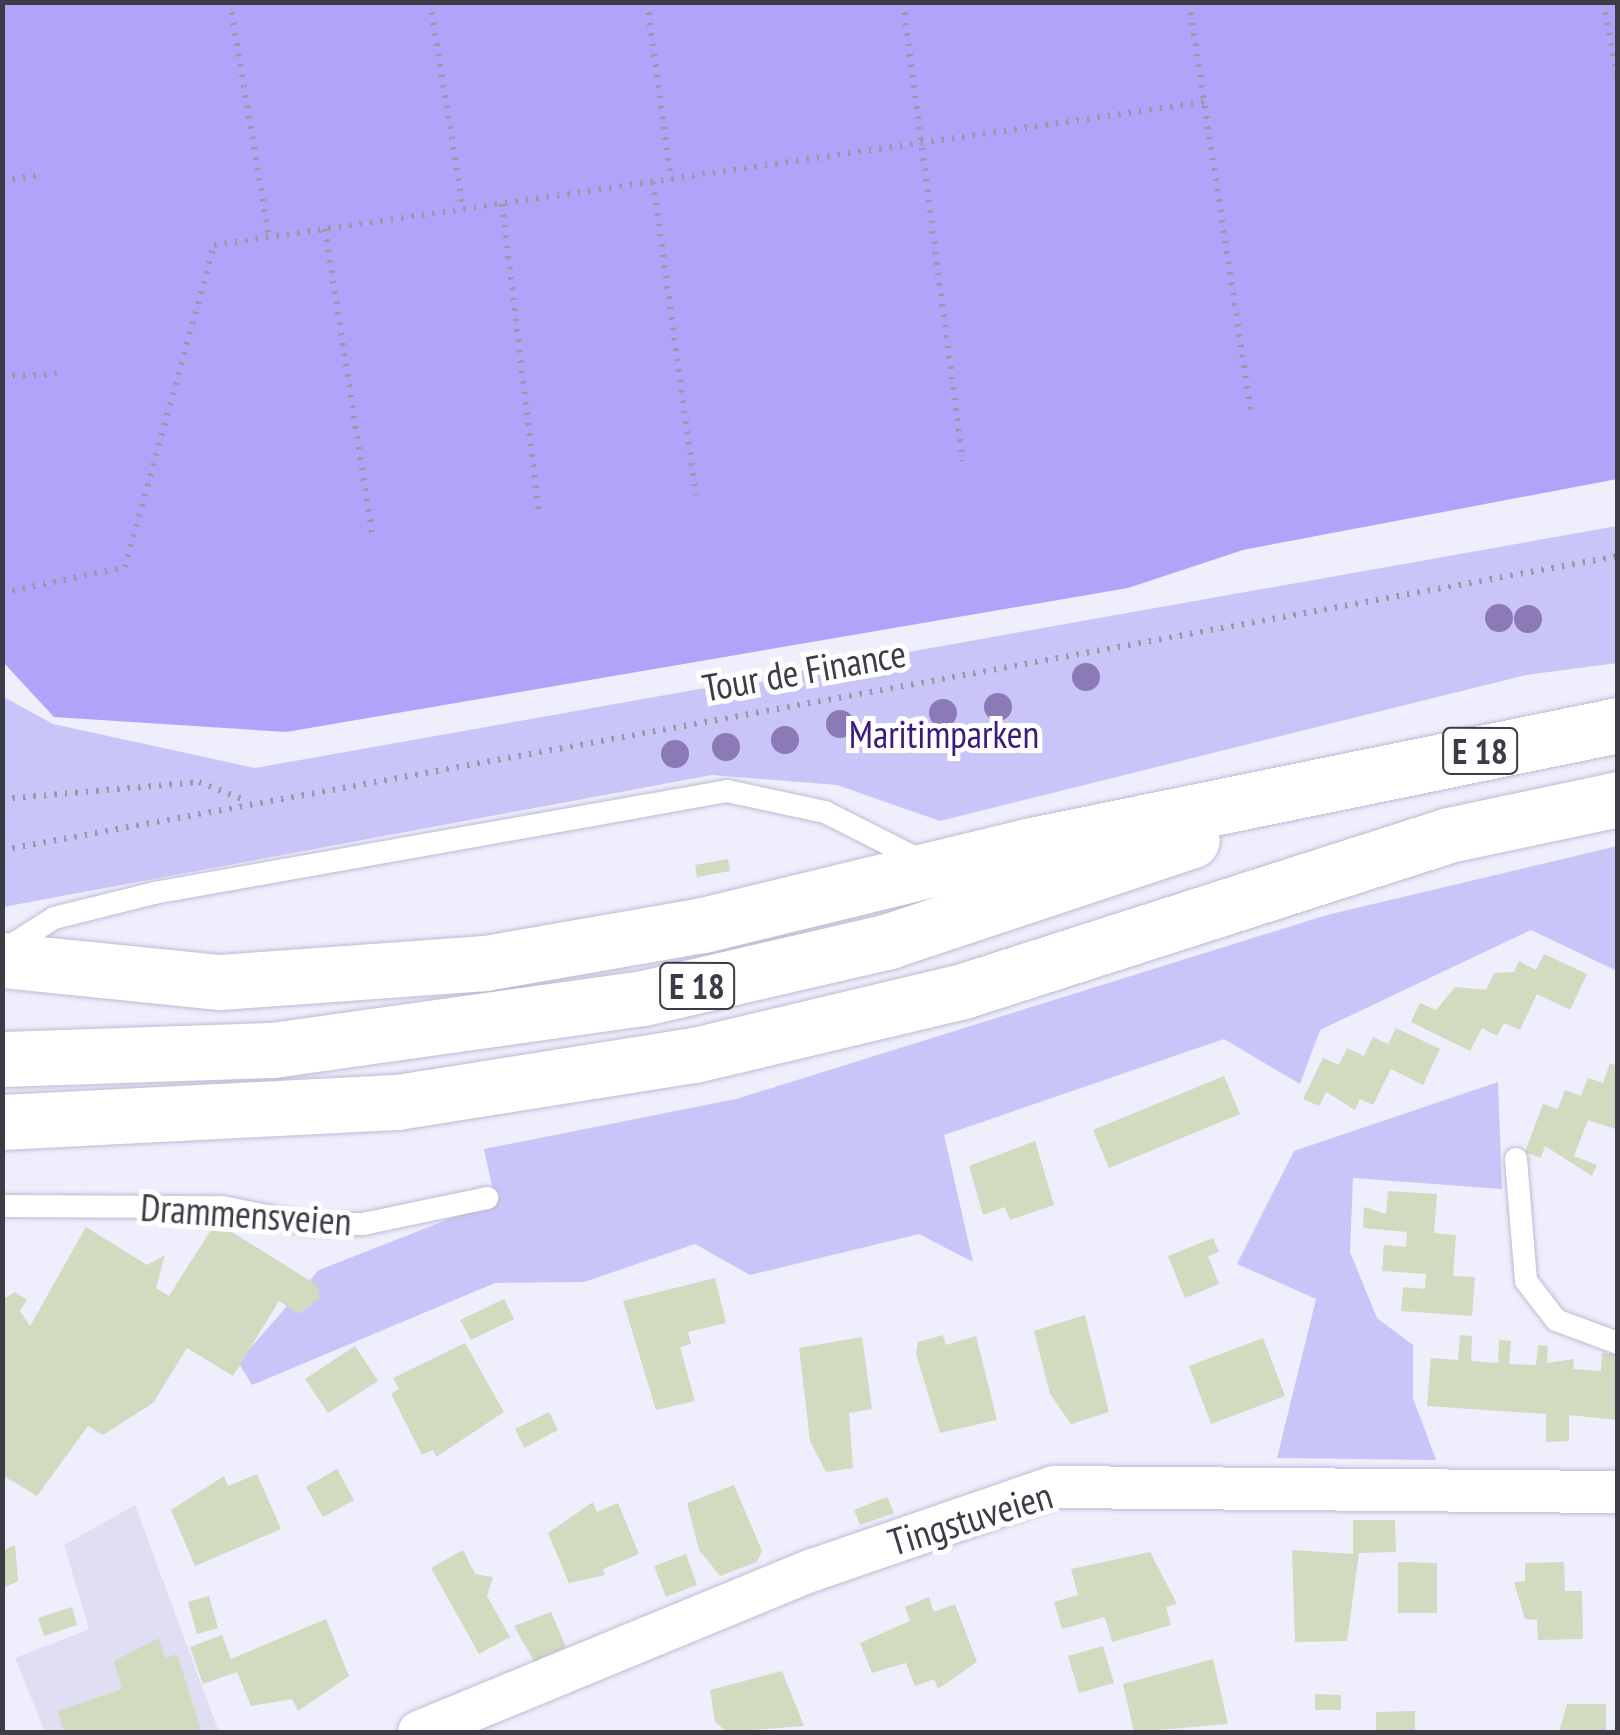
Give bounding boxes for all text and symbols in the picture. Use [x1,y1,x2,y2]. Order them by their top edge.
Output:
street label: Tour de Finance [699,630,909,710]
park label: Maritimparken [849,711,1039,757]
road number: E 18 [1440,721,1520,781]
road number: E 18 [657,956,737,1016]
street label: Drammensveien [139,1184,353,1244]
street label: Tingstuveien [882,1471,1058,1565]

